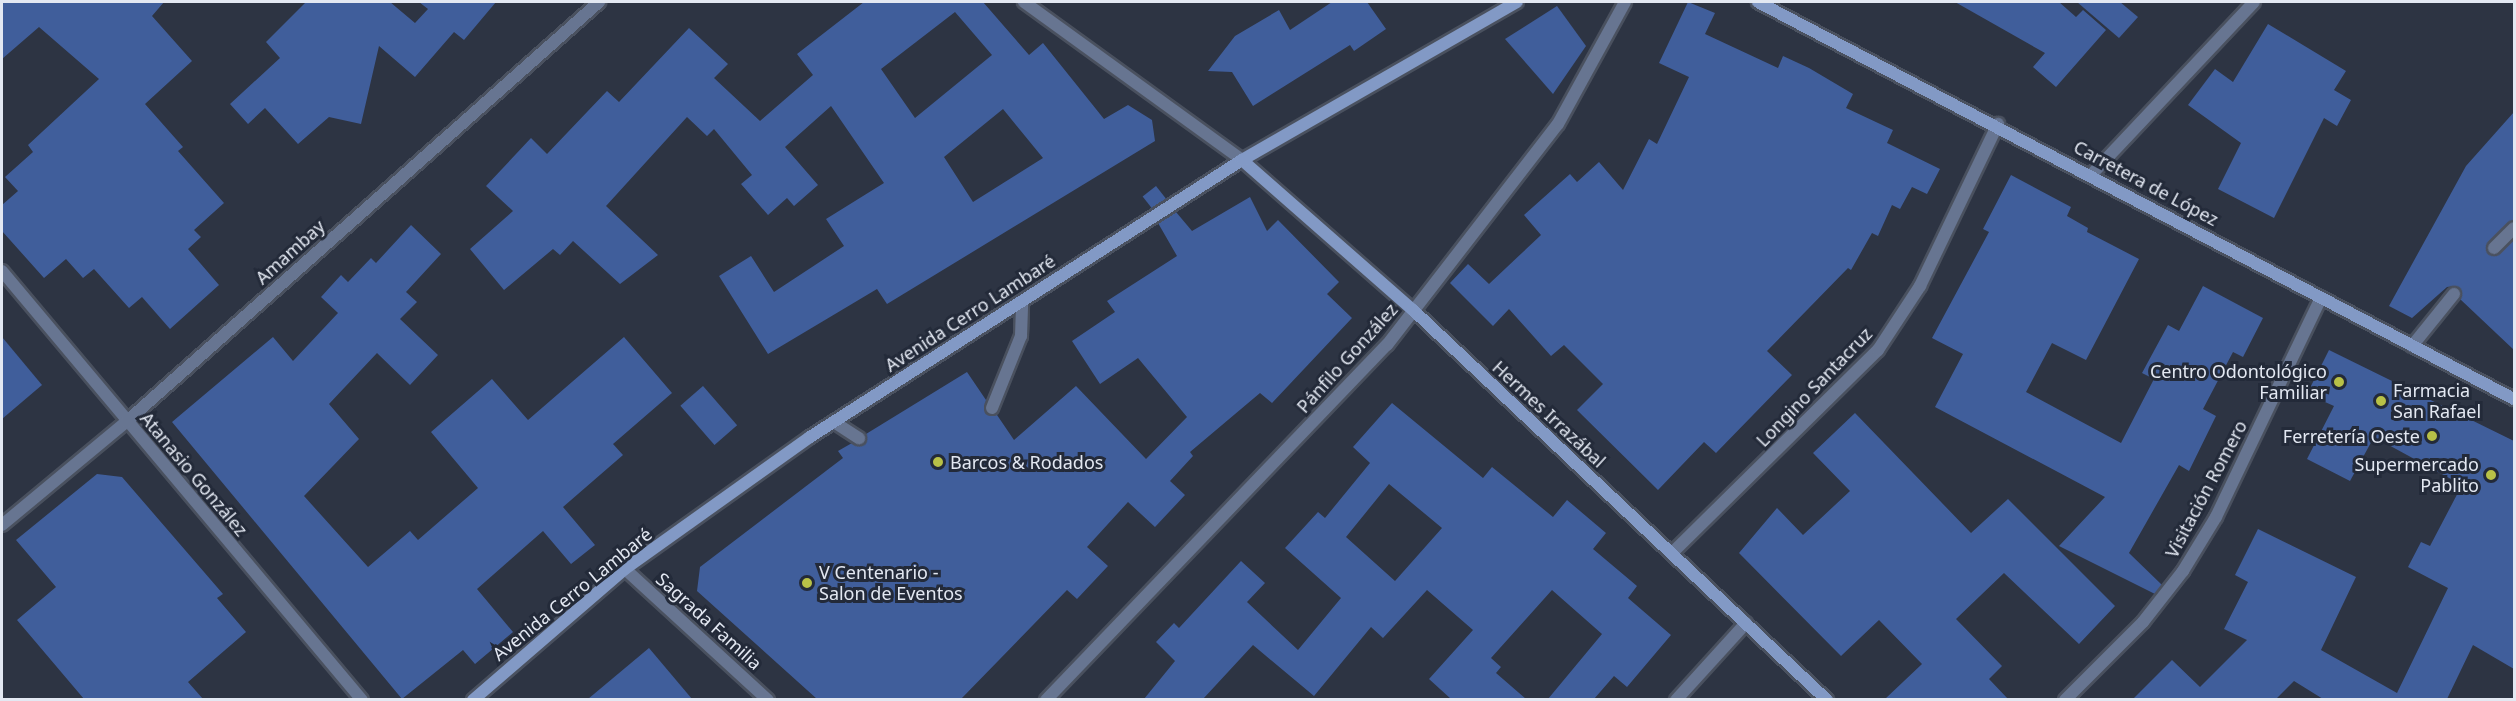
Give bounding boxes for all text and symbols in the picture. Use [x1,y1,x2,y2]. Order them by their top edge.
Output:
street label: Carretera de López [2070,136,2222,230]
street label: Amambay [251,215,329,289]
street label: Avenida Cerro Lambaré [881,250,1059,376]
street label: Pánfilo González [1292,299,1402,417]
street label: Longino Santacruz [1752,323,1876,451]
street label: Hermes Irrazábal [1488,356,1610,472]
place label: Centro Odontológico Familiar [2150,361,2327,404]
marker: Centro Odontológico Familiar [2332,375,2346,389]
place label: Farmacia San Rafael [2393,380,2481,422]
marker: Farmacia San Rafael [2374,394,2388,408]
street label: Atanasio González [136,408,252,540]
street label: Visitación Romero [2161,417,2251,561]
place label: Ferretería Oeste [2283,425,2420,447]
marker: Ferretería Oeste [2425,429,2439,443]
place label: Barcos & Rodados [950,451,1103,473]
place label: Supermercado Pablito [2355,454,2479,496]
marker: Barcos & Rodados [931,455,945,469]
marker: Supermercado Pablito [2484,468,2498,482]
street label: Avenida Cerro Lambaré [488,523,656,665]
place label: V Centenario - Salon de Eventos [819,562,963,604]
street label: Sagrada Familia [652,568,766,674]
marker: V Centenario - Salon de Eventos [800,576,814,590]

